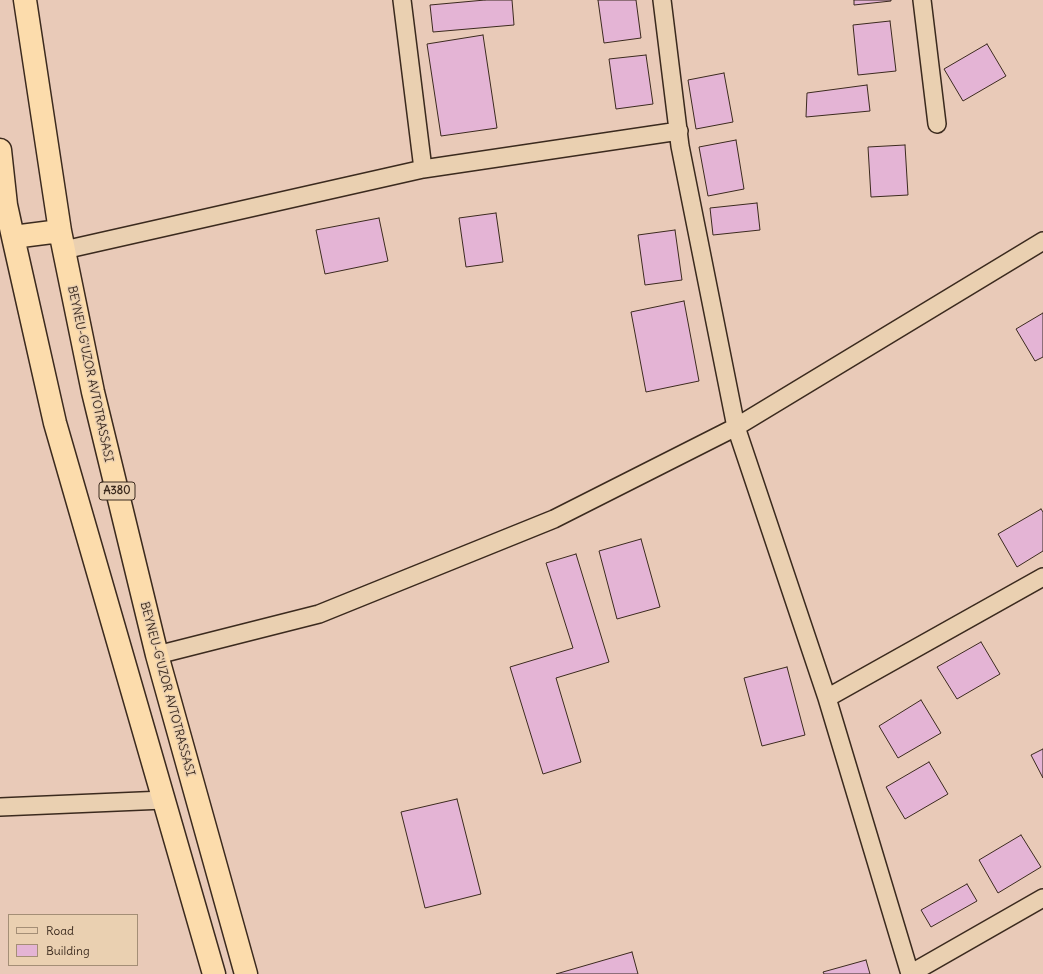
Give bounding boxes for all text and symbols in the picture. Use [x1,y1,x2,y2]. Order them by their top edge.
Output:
street label: BEYNEU-G'UZOR AVTOTRASSASI [64,284,116,464]
road number: A380 [99,482,135,500]
street label: BEYNEU-G'UZOR AVTOTRASSASI [137,600,197,778]
legend [8,914,138,966]
text: Road [46,923,74,938]
text: Building [46,943,90,958]

